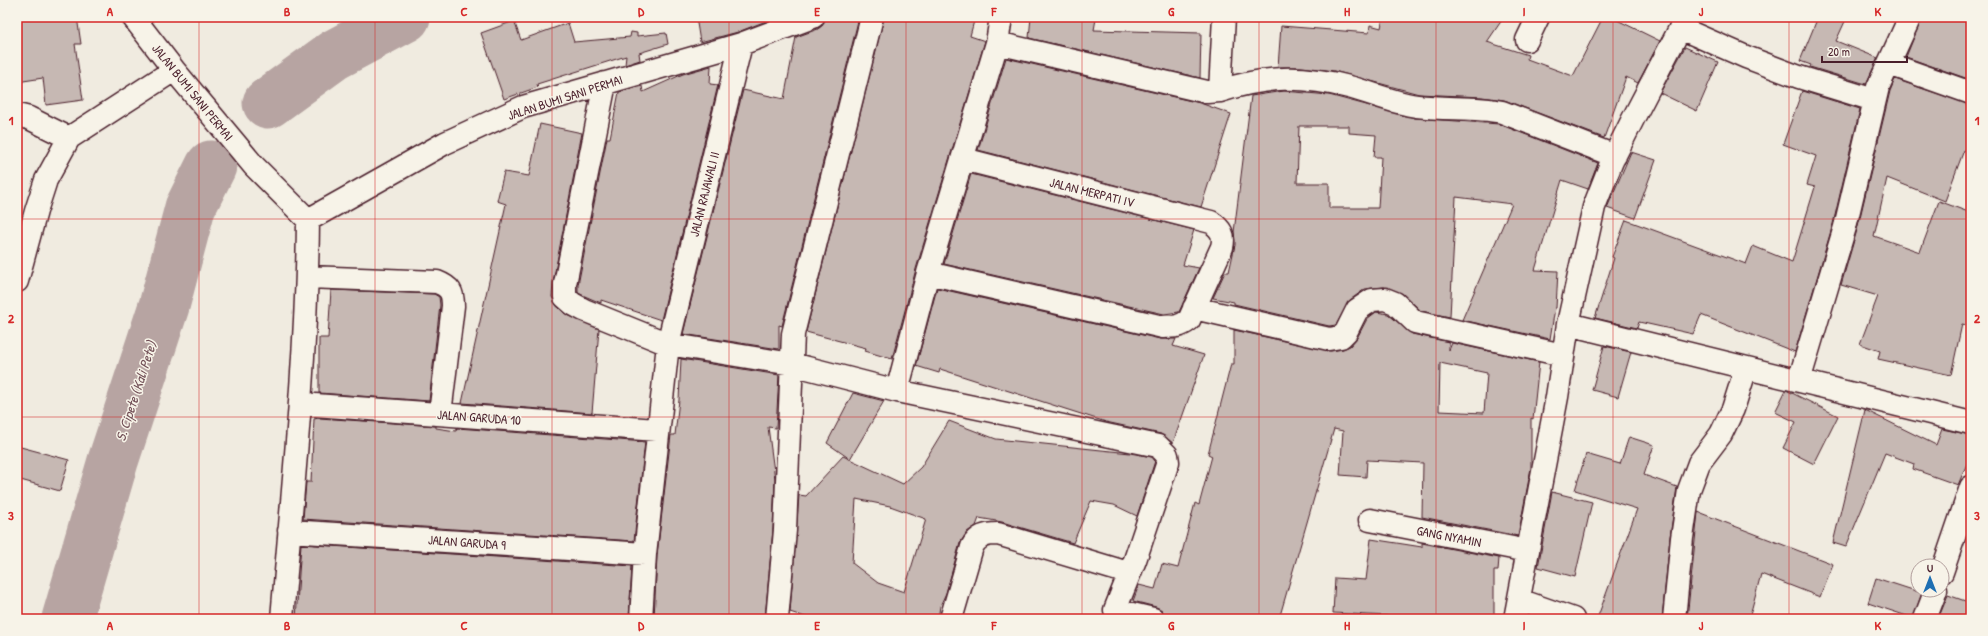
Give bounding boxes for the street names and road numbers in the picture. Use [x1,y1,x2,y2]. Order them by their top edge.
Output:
street label: JALAN BUMI SANI PERMAI [148,40,238,144]
street label: JALAN BUMI SANI PERMAI [505,70,625,124]
street label: JALAN RAJAWALI II [685,150,723,238]
street label: JALAN MERPATI IV [1048,173,1137,211]
street label: JALAN GARUDA 10 [437,405,522,429]
street label: GANG NYAMIN [1415,521,1483,551]
street label: JALAN GARUDA 9 [427,530,507,554]

